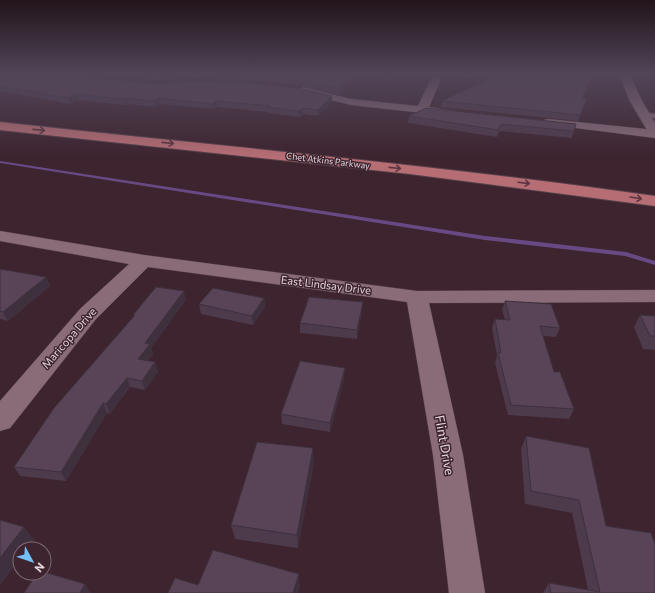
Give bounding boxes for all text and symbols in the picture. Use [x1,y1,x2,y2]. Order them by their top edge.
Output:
one-way arrow [32,127,45,134]
one-way arrow [161,140,174,147]
street label: Chet Atkins Parkway [286,150,371,171]
one-way arrow [388,165,401,172]
one-way arrow [517,179,530,187]
one-way arrow [630,194,643,202]
street label: East Lindsay Drive [280,273,372,297]
street label: Maricopa Drive [39,304,99,371]
street label: Flint Drive [432,414,458,476]
north arrow [12,541,52,581]
text: N [32,560,48,575]

